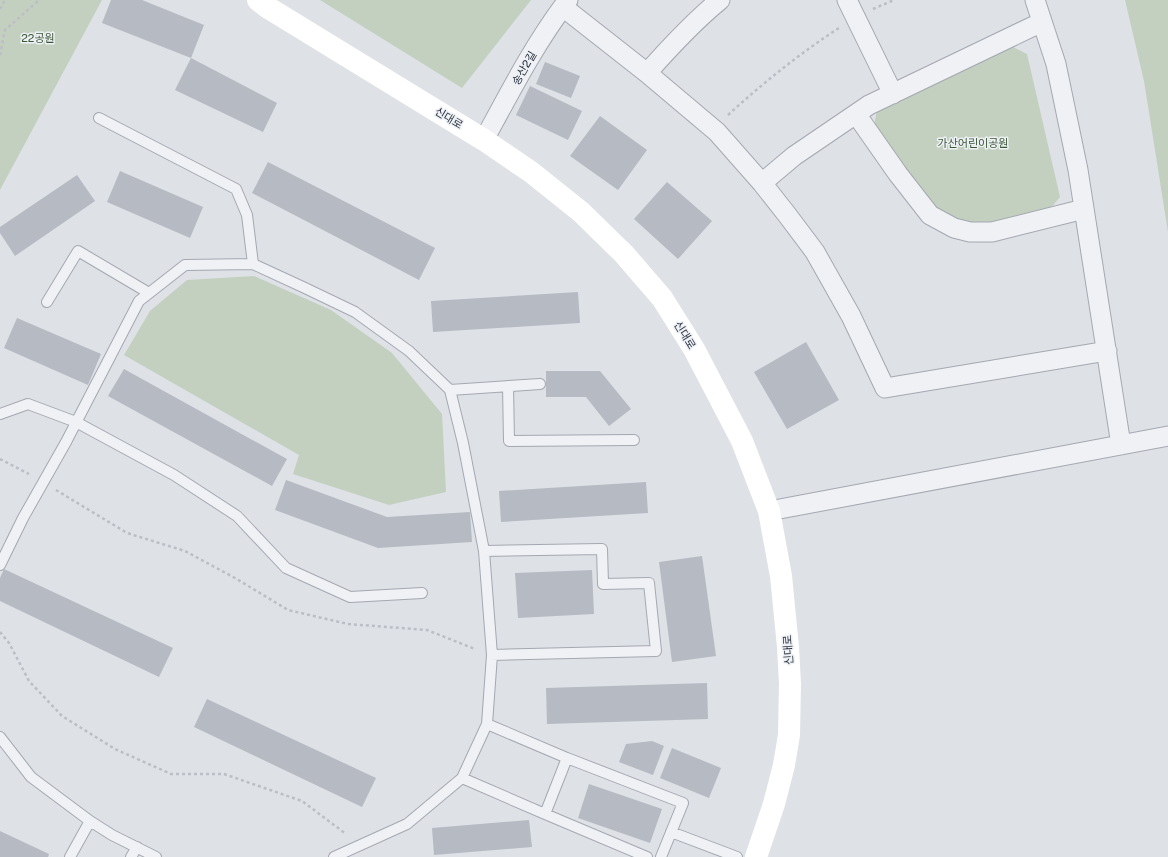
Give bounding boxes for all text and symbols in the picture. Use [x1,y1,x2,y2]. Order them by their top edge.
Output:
park label: 22공원 [21,32,55,44]
street label: 송산2길 [510,49,538,87]
street label: 신대로 [433,105,465,131]
park label: 가산어린이공원 [938,137,1008,149]
street label: 신대로 [672,319,698,351]
street label: 신대로 [781,634,795,666]

